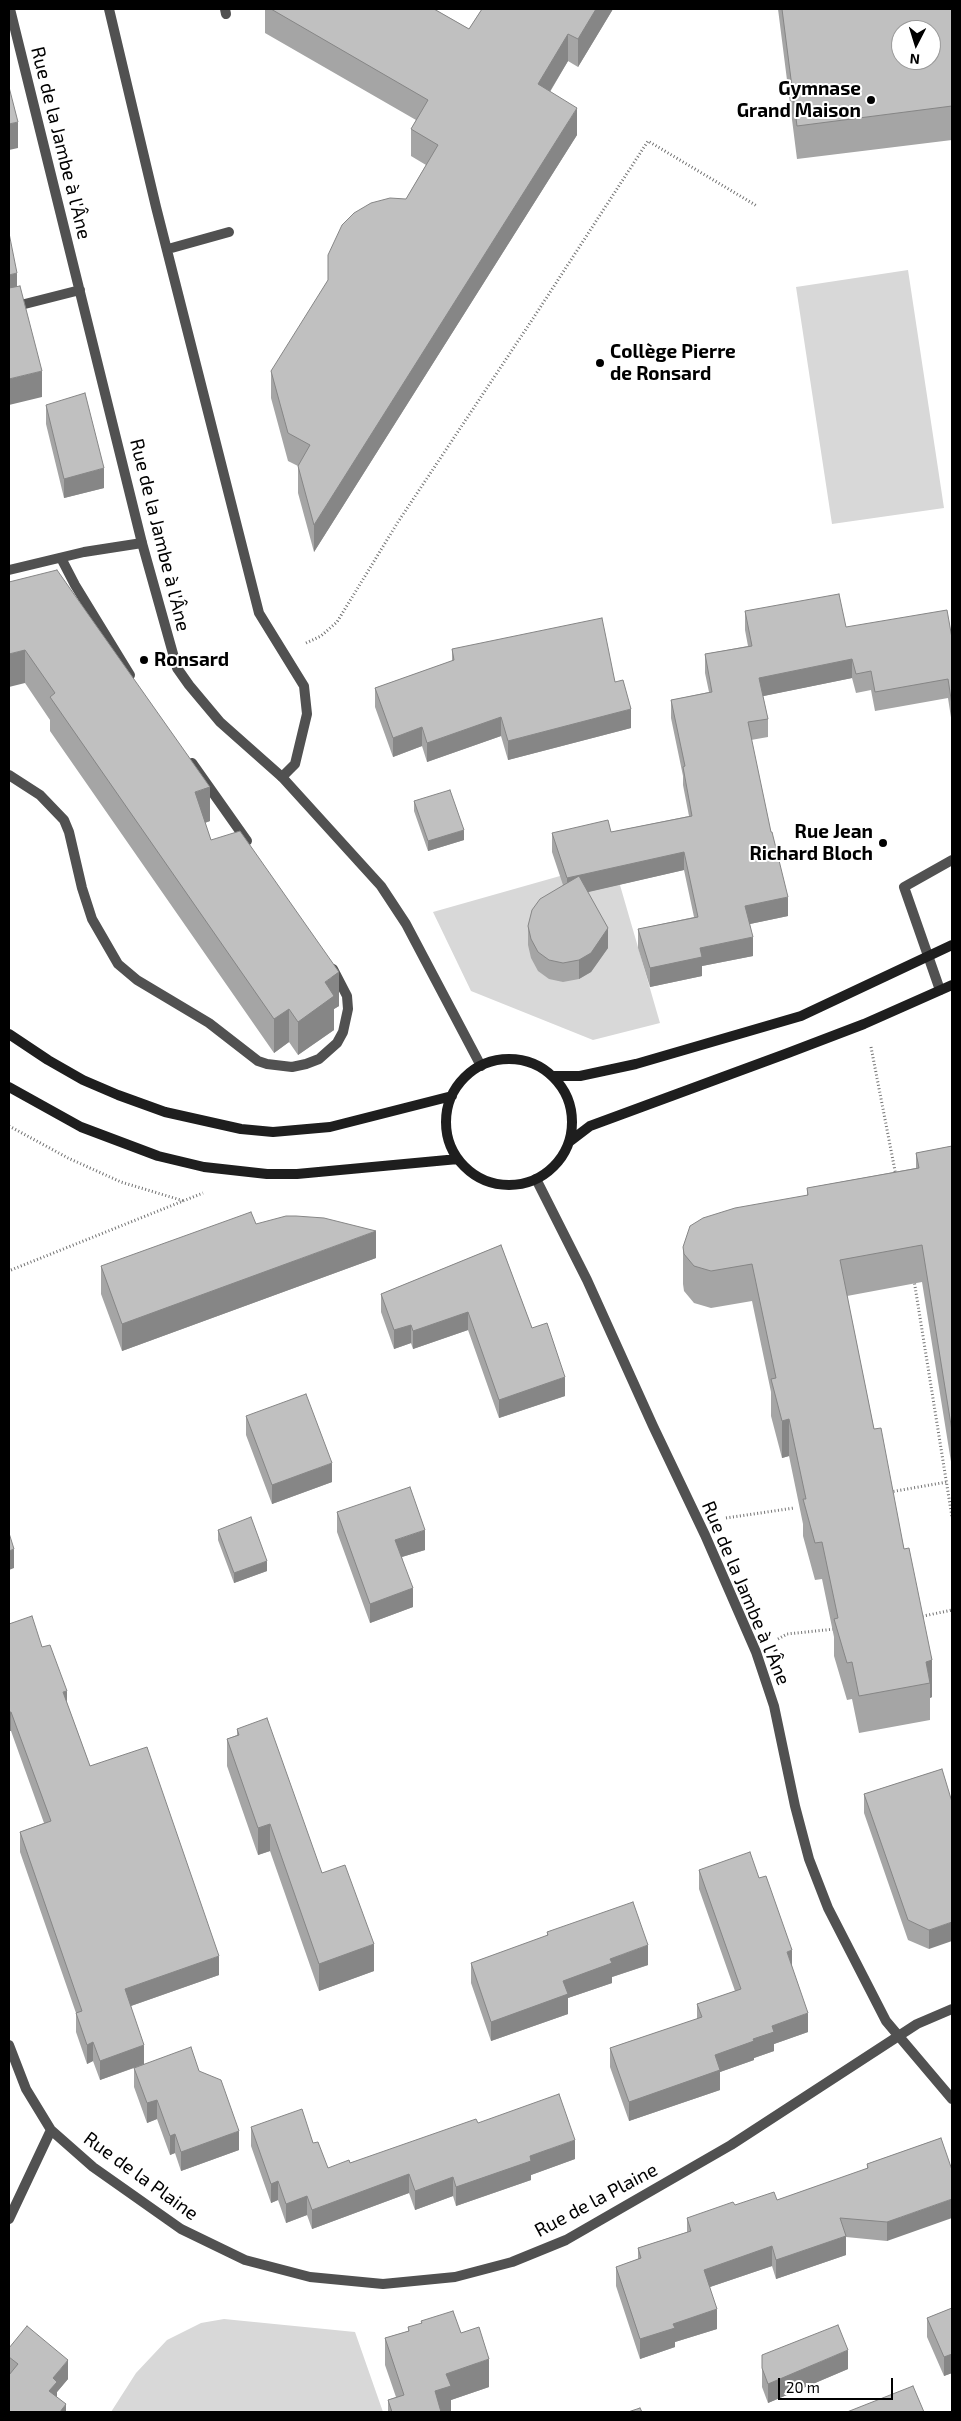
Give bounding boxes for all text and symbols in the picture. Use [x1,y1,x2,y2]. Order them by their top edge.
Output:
north arrow [891,20,941,70]
street label: Rue de la Jambe à l'Âne [26,44,96,242]
text: N [909,51,921,68]
place label: Gymnase Grand Maison [737,78,861,122]
marker: Gymnase Grand Maison [865,94,877,106]
place label: Collège Pierre de Ronsard [610,341,736,385]
marker: Collège Pierre de Ronsard [594,357,606,369]
street label: Rue de la Jambe à l'Âne [125,436,195,634]
place label: Ronsard [154,649,229,671]
marker: Ronsard [138,654,150,666]
place label: Rue Jean Richard Bloch [749,821,873,865]
marker: Rue Jean Richard Bloch [877,837,889,849]
street label: Rue de la Jambe à l'Âne [697,1498,795,1688]
street label: Rue de la Plaine [79,2127,203,2225]
street label: Rue de la Plaine [531,2158,661,2242]
scale bar [781,2368,896,2400]
text: 20 m [786,2378,820,2396]

